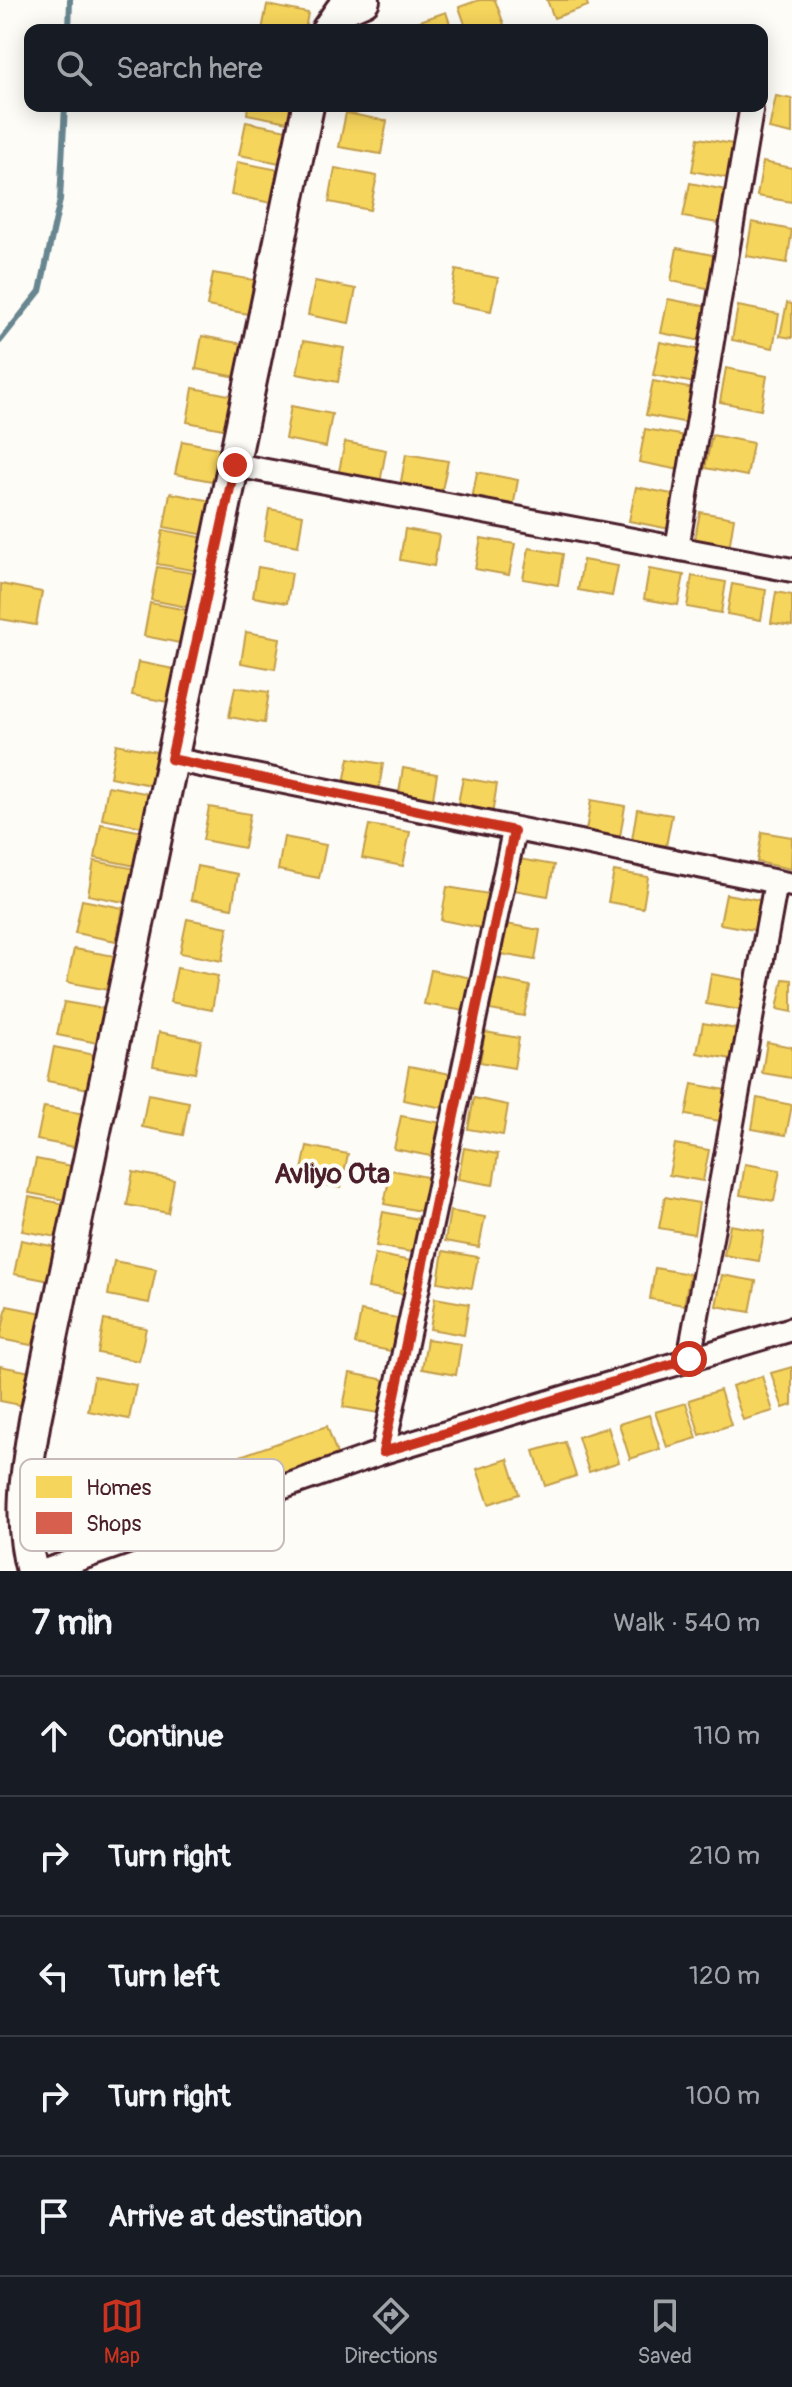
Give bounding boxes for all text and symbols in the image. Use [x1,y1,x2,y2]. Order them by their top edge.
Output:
search box [24,24,768,112]
icon: search [52,46,96,90]
text: Search here [116,50,263,87]
route end [217,447,253,483]
district label: Avliyo Ota [274,1157,390,1192]
route start [671,1341,707,1377]
legend [20,1459,284,1551]
text: Homes [86,1474,151,1502]
text: Shops [86,1510,142,1538]
text: 7 min [32,1602,113,1645]
text: Walk · 540 m [613,1607,760,1639]
icon: ahead [32,1714,76,1758]
text: Continue [108,1718,223,1755]
text: 110 m [693,1720,760,1752]
icon: right [32,1834,76,1878]
text: Turn right [108,1838,231,1875]
text: 210 m [689,1840,760,1872]
icon: left [32,1954,76,1998]
text: Turn left [108,1958,219,1995]
text: 120 m [689,1960,760,1992]
icon: right [32,2074,76,2118]
text: Turn right [108,2078,231,2115]
text: 100 m [686,2080,760,2112]
icon: arrive [32,2194,76,2238]
text: Arrive at destination [108,2198,362,2235]
tab: Map [100,2294,144,2370]
tab: Directions [344,2294,437,2370]
tab: Saved [637,2294,692,2370]

